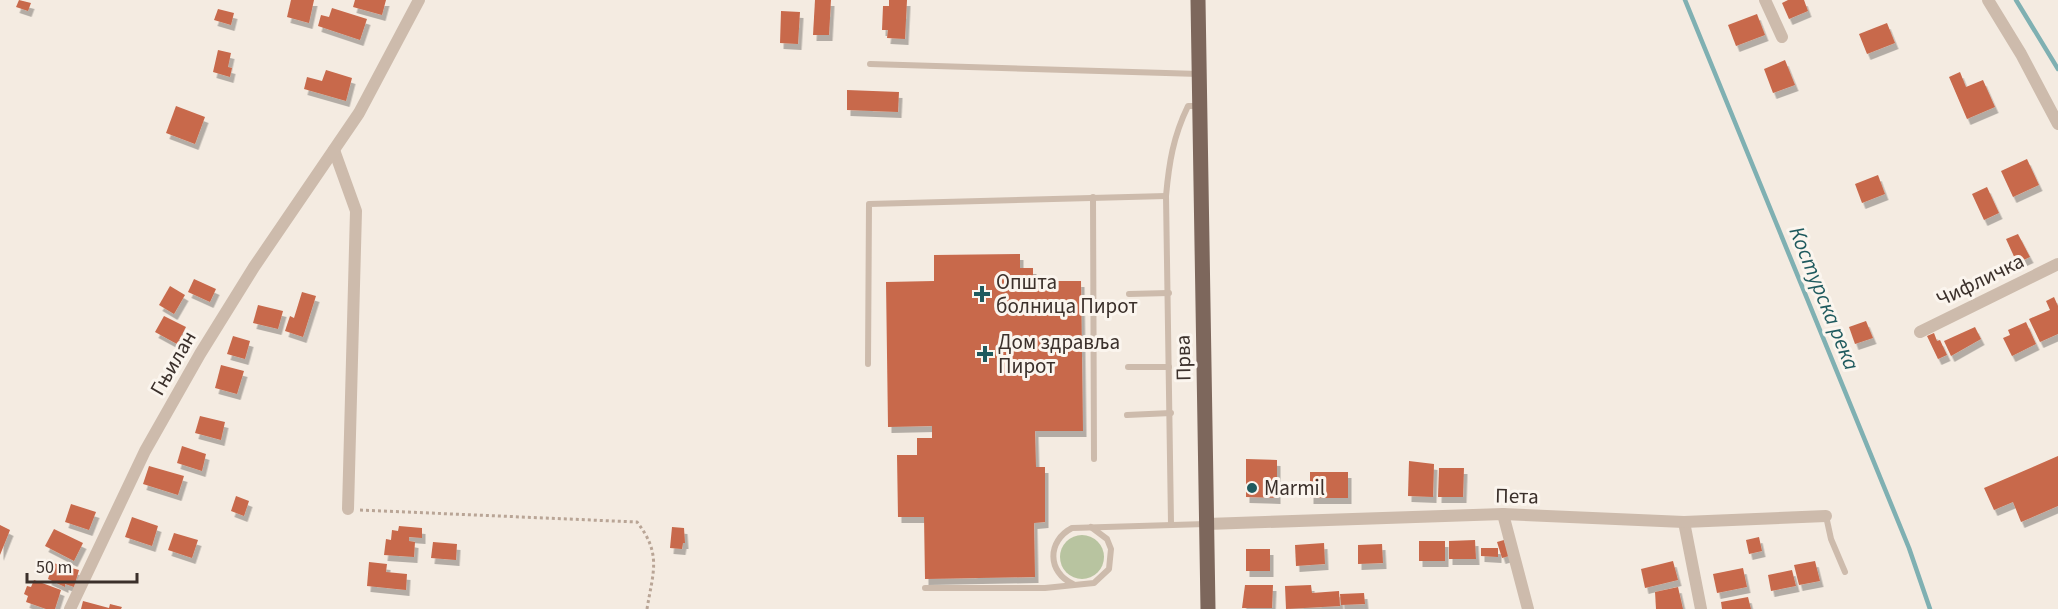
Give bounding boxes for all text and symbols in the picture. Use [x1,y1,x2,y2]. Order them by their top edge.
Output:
water label: Костурска река [1781,222,1868,375]
street label: Чифличка [1931,246,2029,314]
place label: Општа болница Пирот [996,267,1138,321]
marker: Општа болница Пирот [973,285,991,303]
street label: Гњилан [142,325,204,401]
place label: Дом здравља Пирот [998,327,1120,381]
street label: Прва [1168,335,1198,381]
marker: Дом здравља Пирот [976,345,994,363]
place label: Marmil [1264,473,1325,503]
marker: Marmil [1245,481,1259,495]
street label: Пета [1495,481,1539,511]
scale bar [27,546,136,584]
text: 50 m [36,555,72,580]

